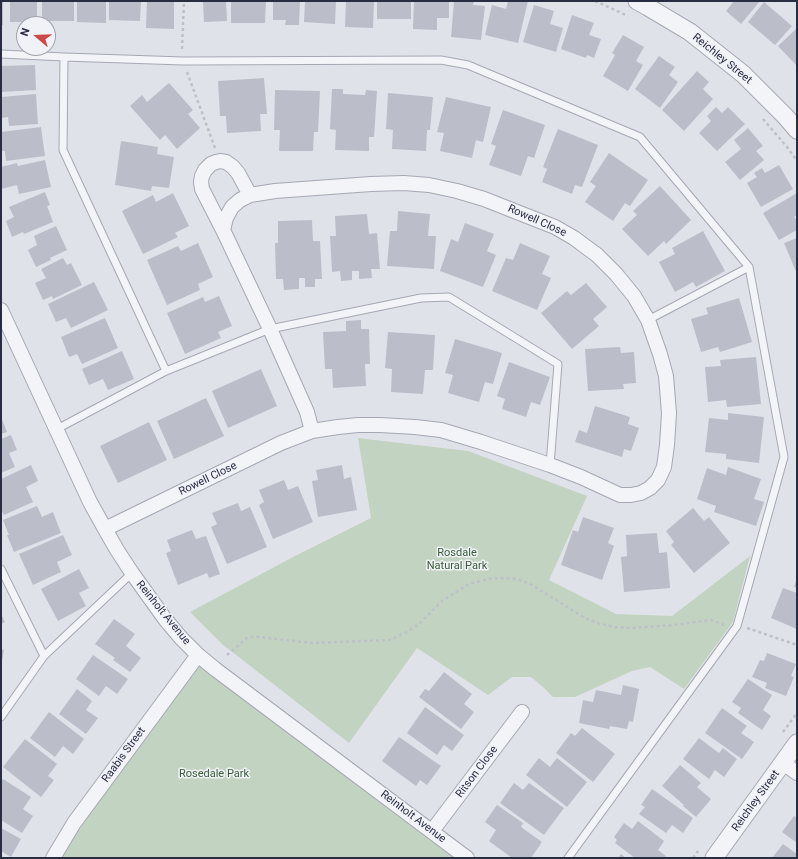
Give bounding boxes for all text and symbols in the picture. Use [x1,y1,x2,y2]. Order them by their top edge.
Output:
north arrow [16,16,56,56]
text: N [18,26,33,38]
street label: Reichley Street [690,31,754,87]
street label: Rowell Close [506,202,568,240]
street label: Rowell Close [177,459,239,499]
park label: Rosdale Natural Park [427,546,487,572]
street label: Reinholt Avenue [133,578,193,648]
street label: Raabis Street [100,725,148,785]
street label: Ritson Close [453,744,501,800]
park label: Rosedale Park [179,767,249,781]
street label: Reichley Street [729,768,783,834]
street label: Reinholt Avenue [378,788,448,846]

